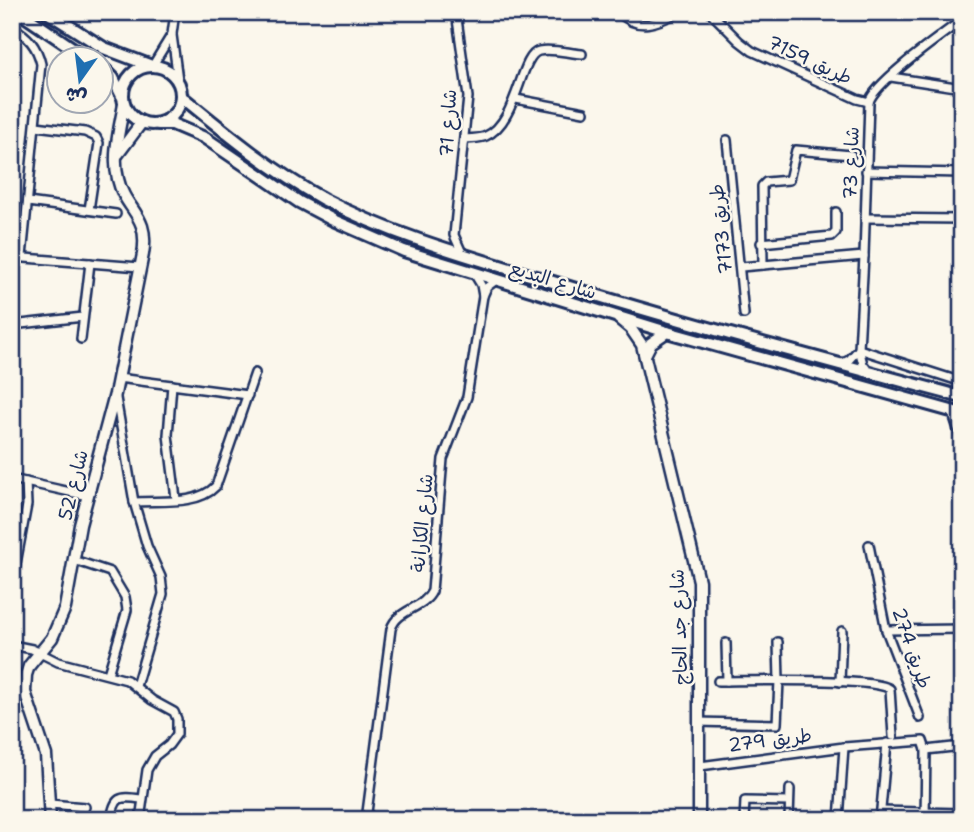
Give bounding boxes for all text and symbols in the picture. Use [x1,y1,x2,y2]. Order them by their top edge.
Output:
street label: طريق 7159 [764,30,856,90]
north arrow [46,46,116,116]
text: ش [63,81,89,111]
street label: شارع 71 [434,88,463,158]
street label: شارع 73 [837,126,866,200]
street label: طريق 7173 [704,182,738,276]
street label: شارع البديع [506,255,600,306]
street label: شارع 52 [52,447,95,523]
street label: شارع الكارانة [405,473,440,573]
street label: شارع جد الحاج [664,569,695,685]
street label: طريق 274 [886,604,938,692]
street label: طريق 279 [727,722,813,758]

